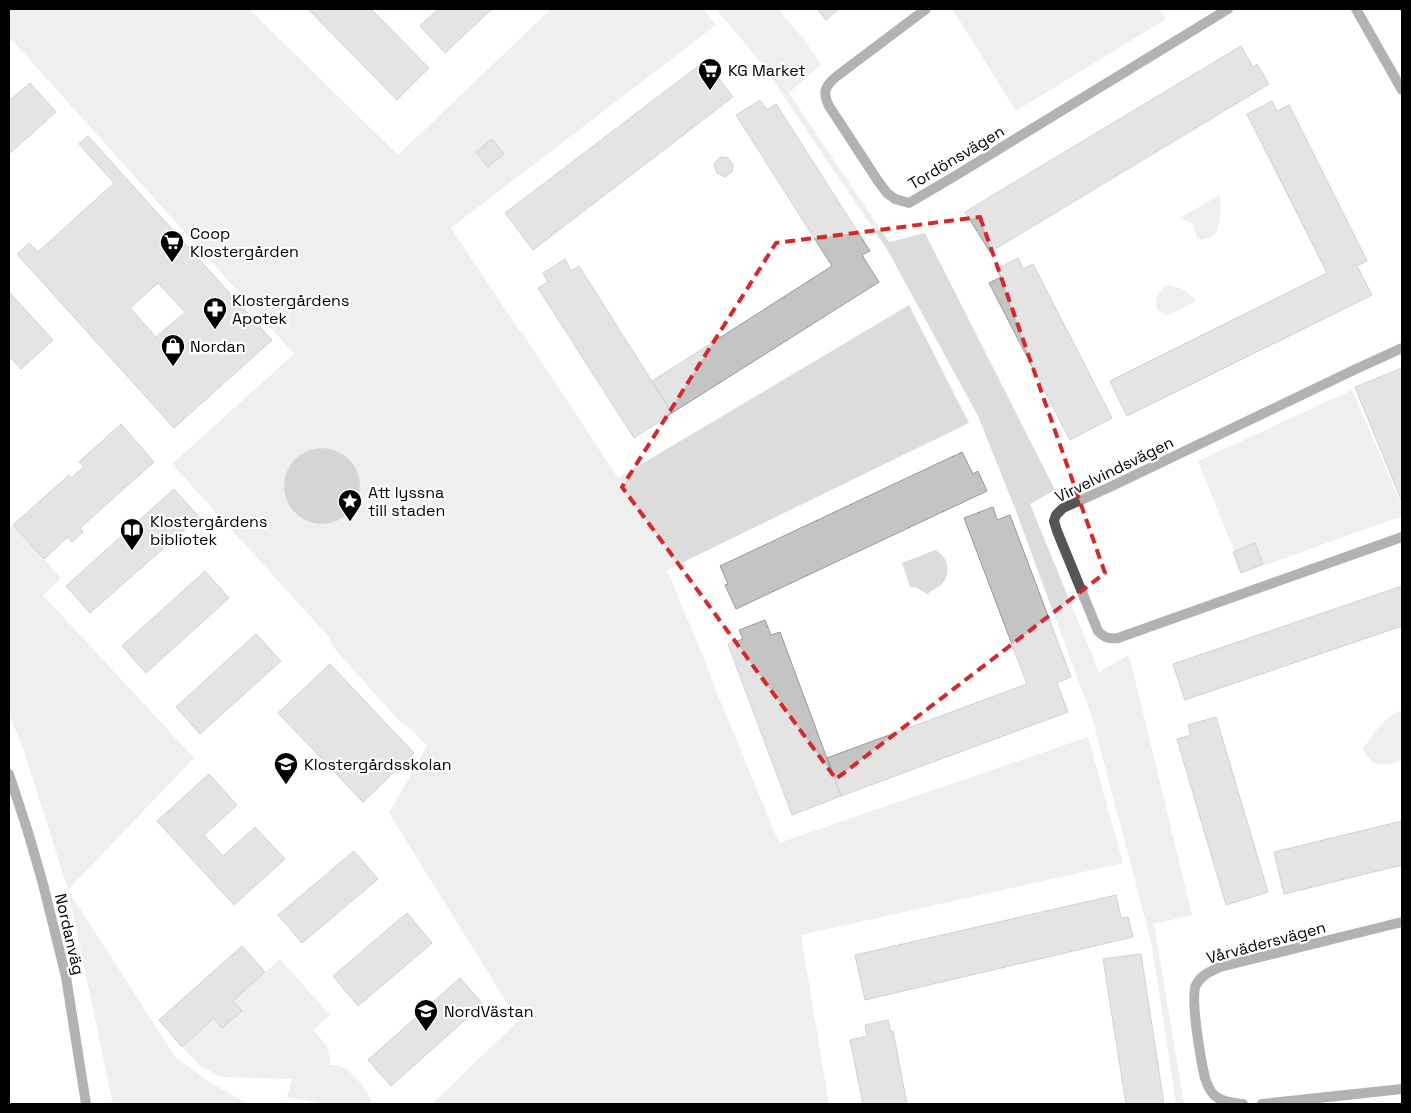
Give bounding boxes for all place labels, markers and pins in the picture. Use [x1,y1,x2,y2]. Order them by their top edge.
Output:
supermarket icon: KG Market [697,57,723,91]
place label: KG Market [728,60,806,81]
place label: Coop Klostergården [190,223,299,262]
supermarket icon: Coop Klostergården [159,229,185,263]
place label: Klostergårdens Apotek [232,290,349,329]
pharmacy icon: Klostergårdens Apotek [202,296,228,330]
shop icon: Nordan [160,333,186,367]
place label: Nordan [190,336,246,357]
place label: Att lyssna till staden [368,482,445,521]
place icon: Att lyssna till staden [337,488,363,522]
place label: Klostergårdens bibliotek [150,511,267,550]
library icon: Klostergårdens bibliotek [119,517,145,551]
school or university icon: Klostergårdsskolan [273,751,299,785]
place label: Klostergårdsskolan [304,754,452,775]
school or university icon: NordVästan [413,998,439,1032]
place label: NordVästan [444,1001,534,1022]

